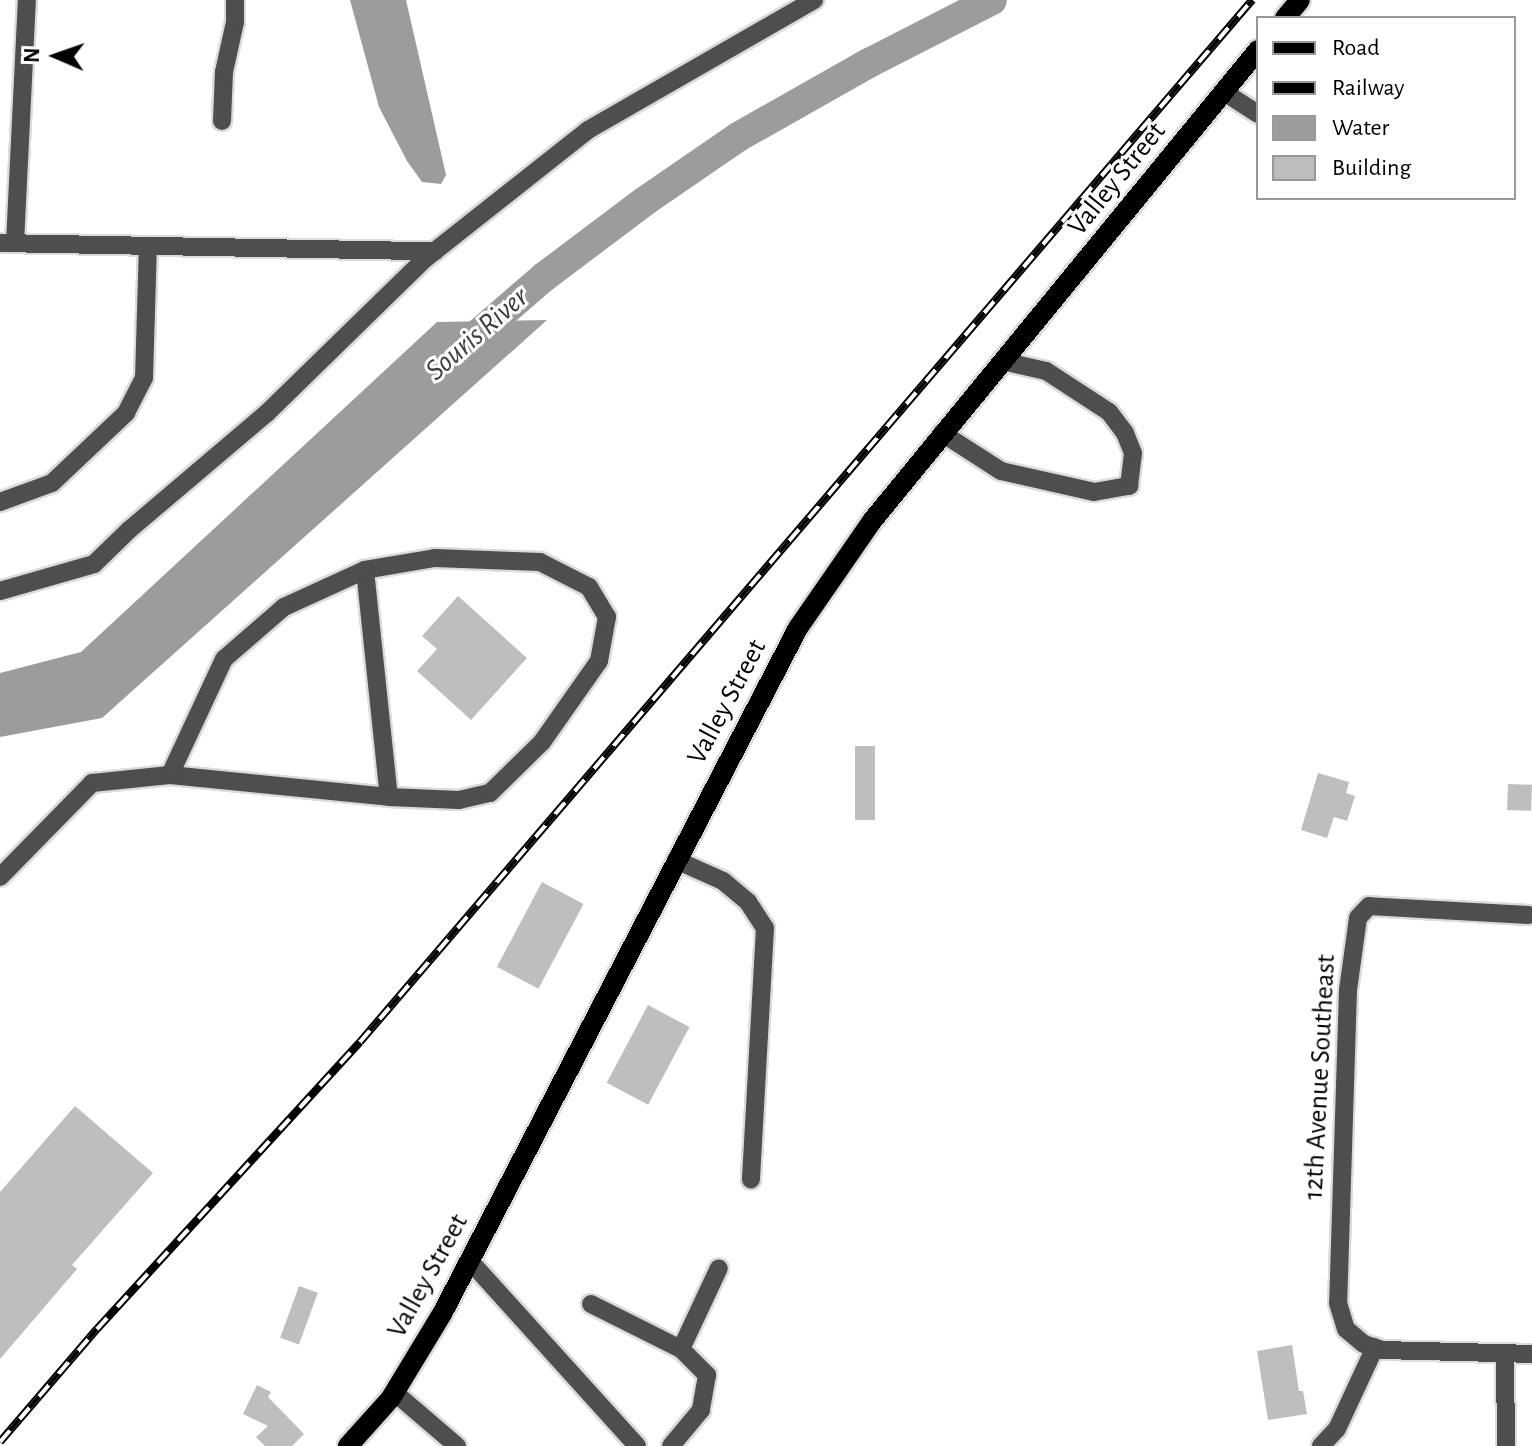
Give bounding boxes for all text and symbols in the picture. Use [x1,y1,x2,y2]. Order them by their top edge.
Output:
north arrow [16,16,96,96]
legend [1256,16,1516,200]
text: Road [1332,36,1380,60]
text: N [21,47,43,63]
text: Railway [1332,76,1404,100]
street label: Valley Street [1061,115,1173,243]
text: Water [1332,116,1389,140]
text: Building [1332,156,1411,180]
water label: Souris River [418,279,536,389]
street label: Valley Street [680,634,774,770]
street label: 12th Avenue Southeast [1297,953,1343,1201]
street label: Valley Street [380,1208,476,1344]

